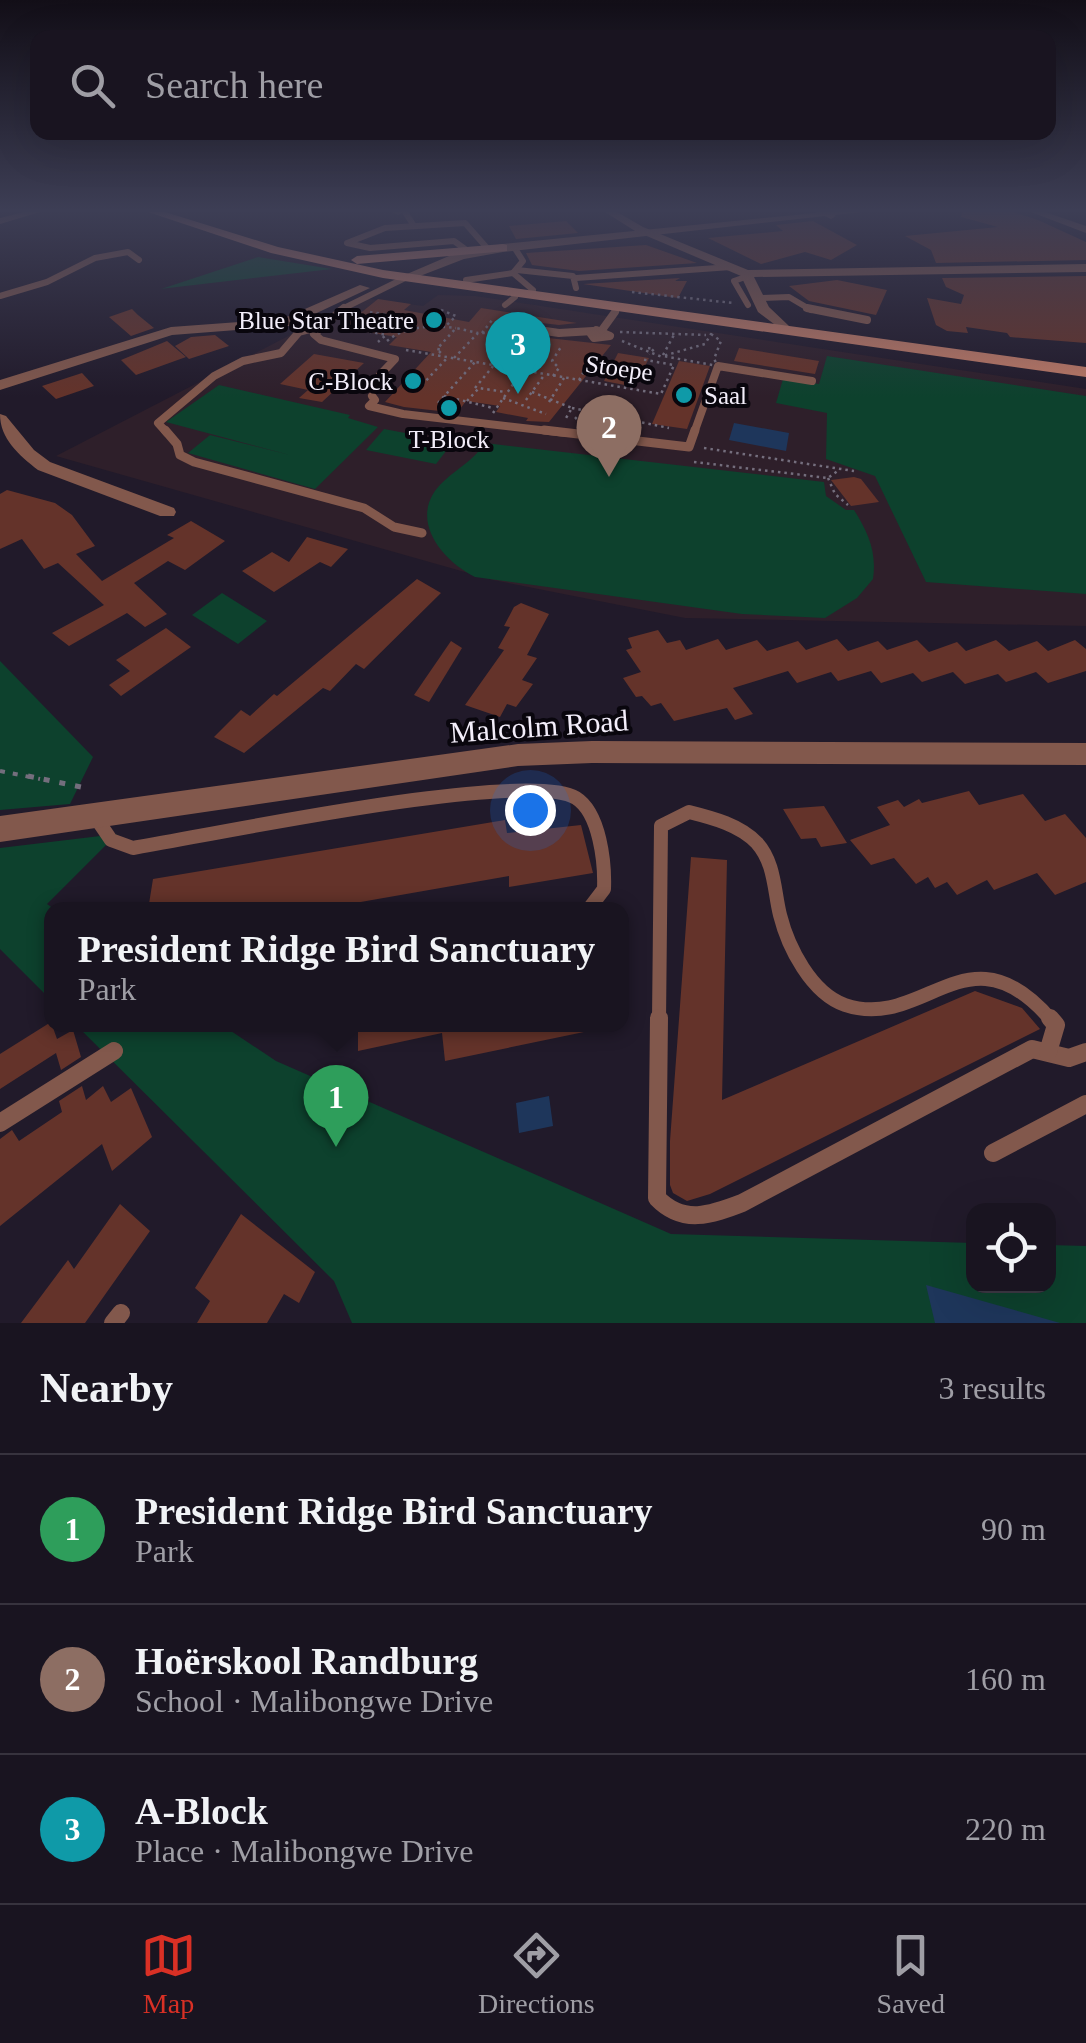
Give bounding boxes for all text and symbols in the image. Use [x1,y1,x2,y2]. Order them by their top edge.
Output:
search box [30,30,1056,140]
icon: search [65,58,120,113]
text: Search here [145,64,323,106]
place label: Blue Star Theatre [238,307,414,334]
marker: Blue Star Theatre [423,309,445,331]
pin: 3 [486,312,550,394]
street label: Stoepe [583,350,655,386]
place label: C-Block [308,368,393,395]
marker: C-Block [402,370,424,392]
place label: Saal [704,382,747,409]
marker: Saal [673,384,695,406]
pin: 2 [576,394,642,477]
marker: T-Block [438,397,460,419]
place label: T-Block [408,426,490,453]
street label: Malcolm Road [448,703,630,749]
your location [505,785,556,836]
popup [44,902,629,1032]
text: President Ridge Bird Sanctuary [78,928,595,970]
text: Park [78,971,136,1007]
pin: 1 [304,1064,368,1147]
map controls [966,1203,1056,1293]
button: locate [966,1203,1056,1293]
text: Nearby [40,1365,173,1411]
text: 3 results [938,1370,1046,1406]
text: President Ridge Bird Sanctuary [135,1490,653,1532]
text: 1 [65,1511,81,1547]
text: 90 m [981,1511,1046,1547]
text: Park [135,1533,194,1569]
text: Hoërskool Randburg [135,1640,478,1682]
text: 2 [65,1661,81,1697]
text: 160 m [965,1661,1046,1697]
text: School · Malibongwe Drive [135,1683,493,1719]
text: A-Block [135,1790,268,1832]
text: 3 [65,1811,81,1847]
text: 220 m [965,1811,1046,1847]
text: Place · Malibongwe Drive [135,1833,474,1869]
tab: Map [141,1928,196,2020]
tab: Directions [478,1928,595,2020]
tab: Saved [877,1928,945,2020]

